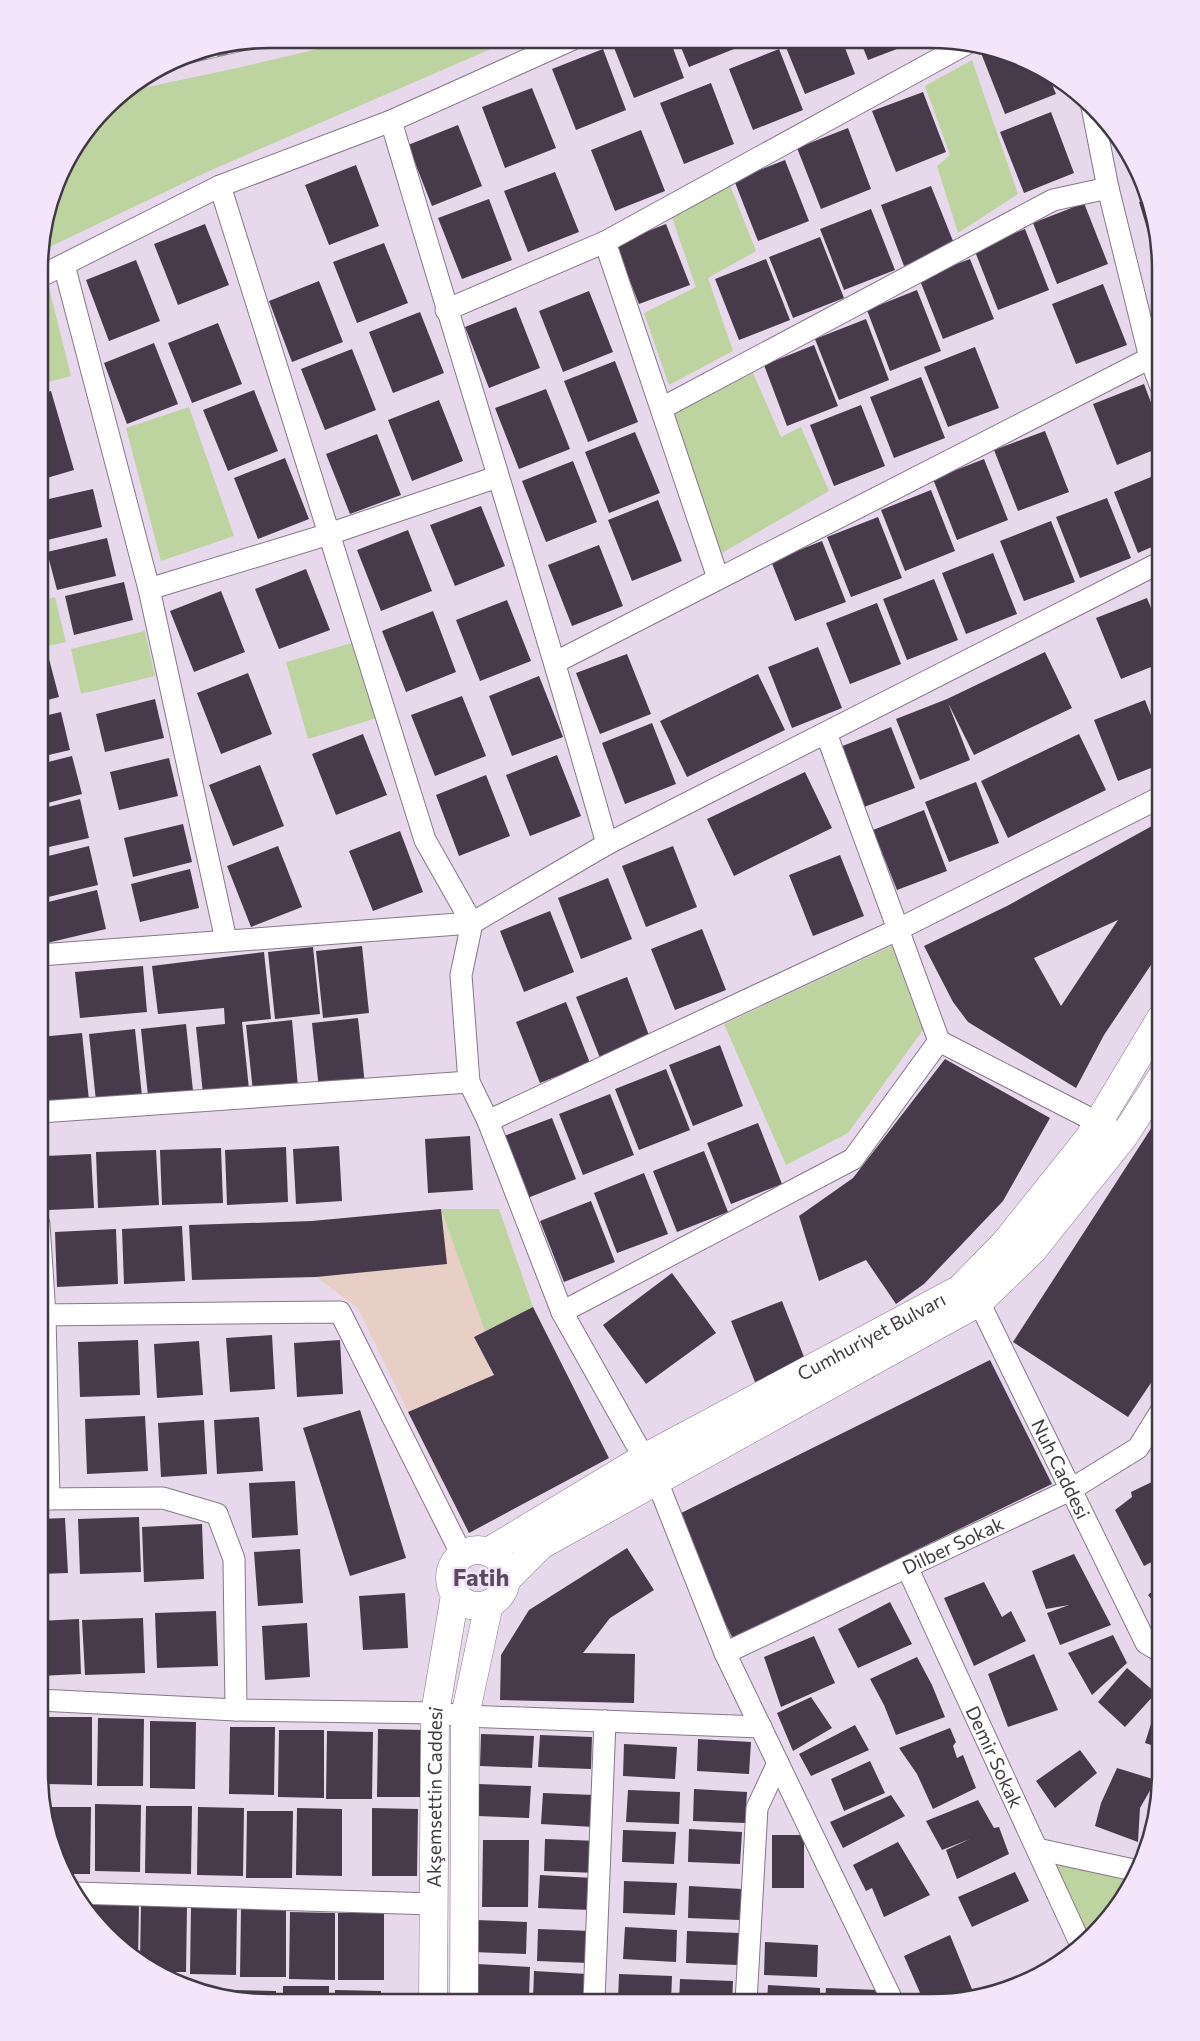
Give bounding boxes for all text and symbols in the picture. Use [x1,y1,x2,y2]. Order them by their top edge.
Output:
street label: Cumhuriyet Bulvarı [793,1287,949,1385]
street label: Nuh Caddesi [1027,1415,1095,1522]
street label: Dilber Sokak [898,1511,1007,1579]
district label: Fatih [453,1562,509,1591]
street label: Demir Sokak [961,1702,1028,1811]
street label: Akşemsettin Caddesi [422,1705,447,1887]

